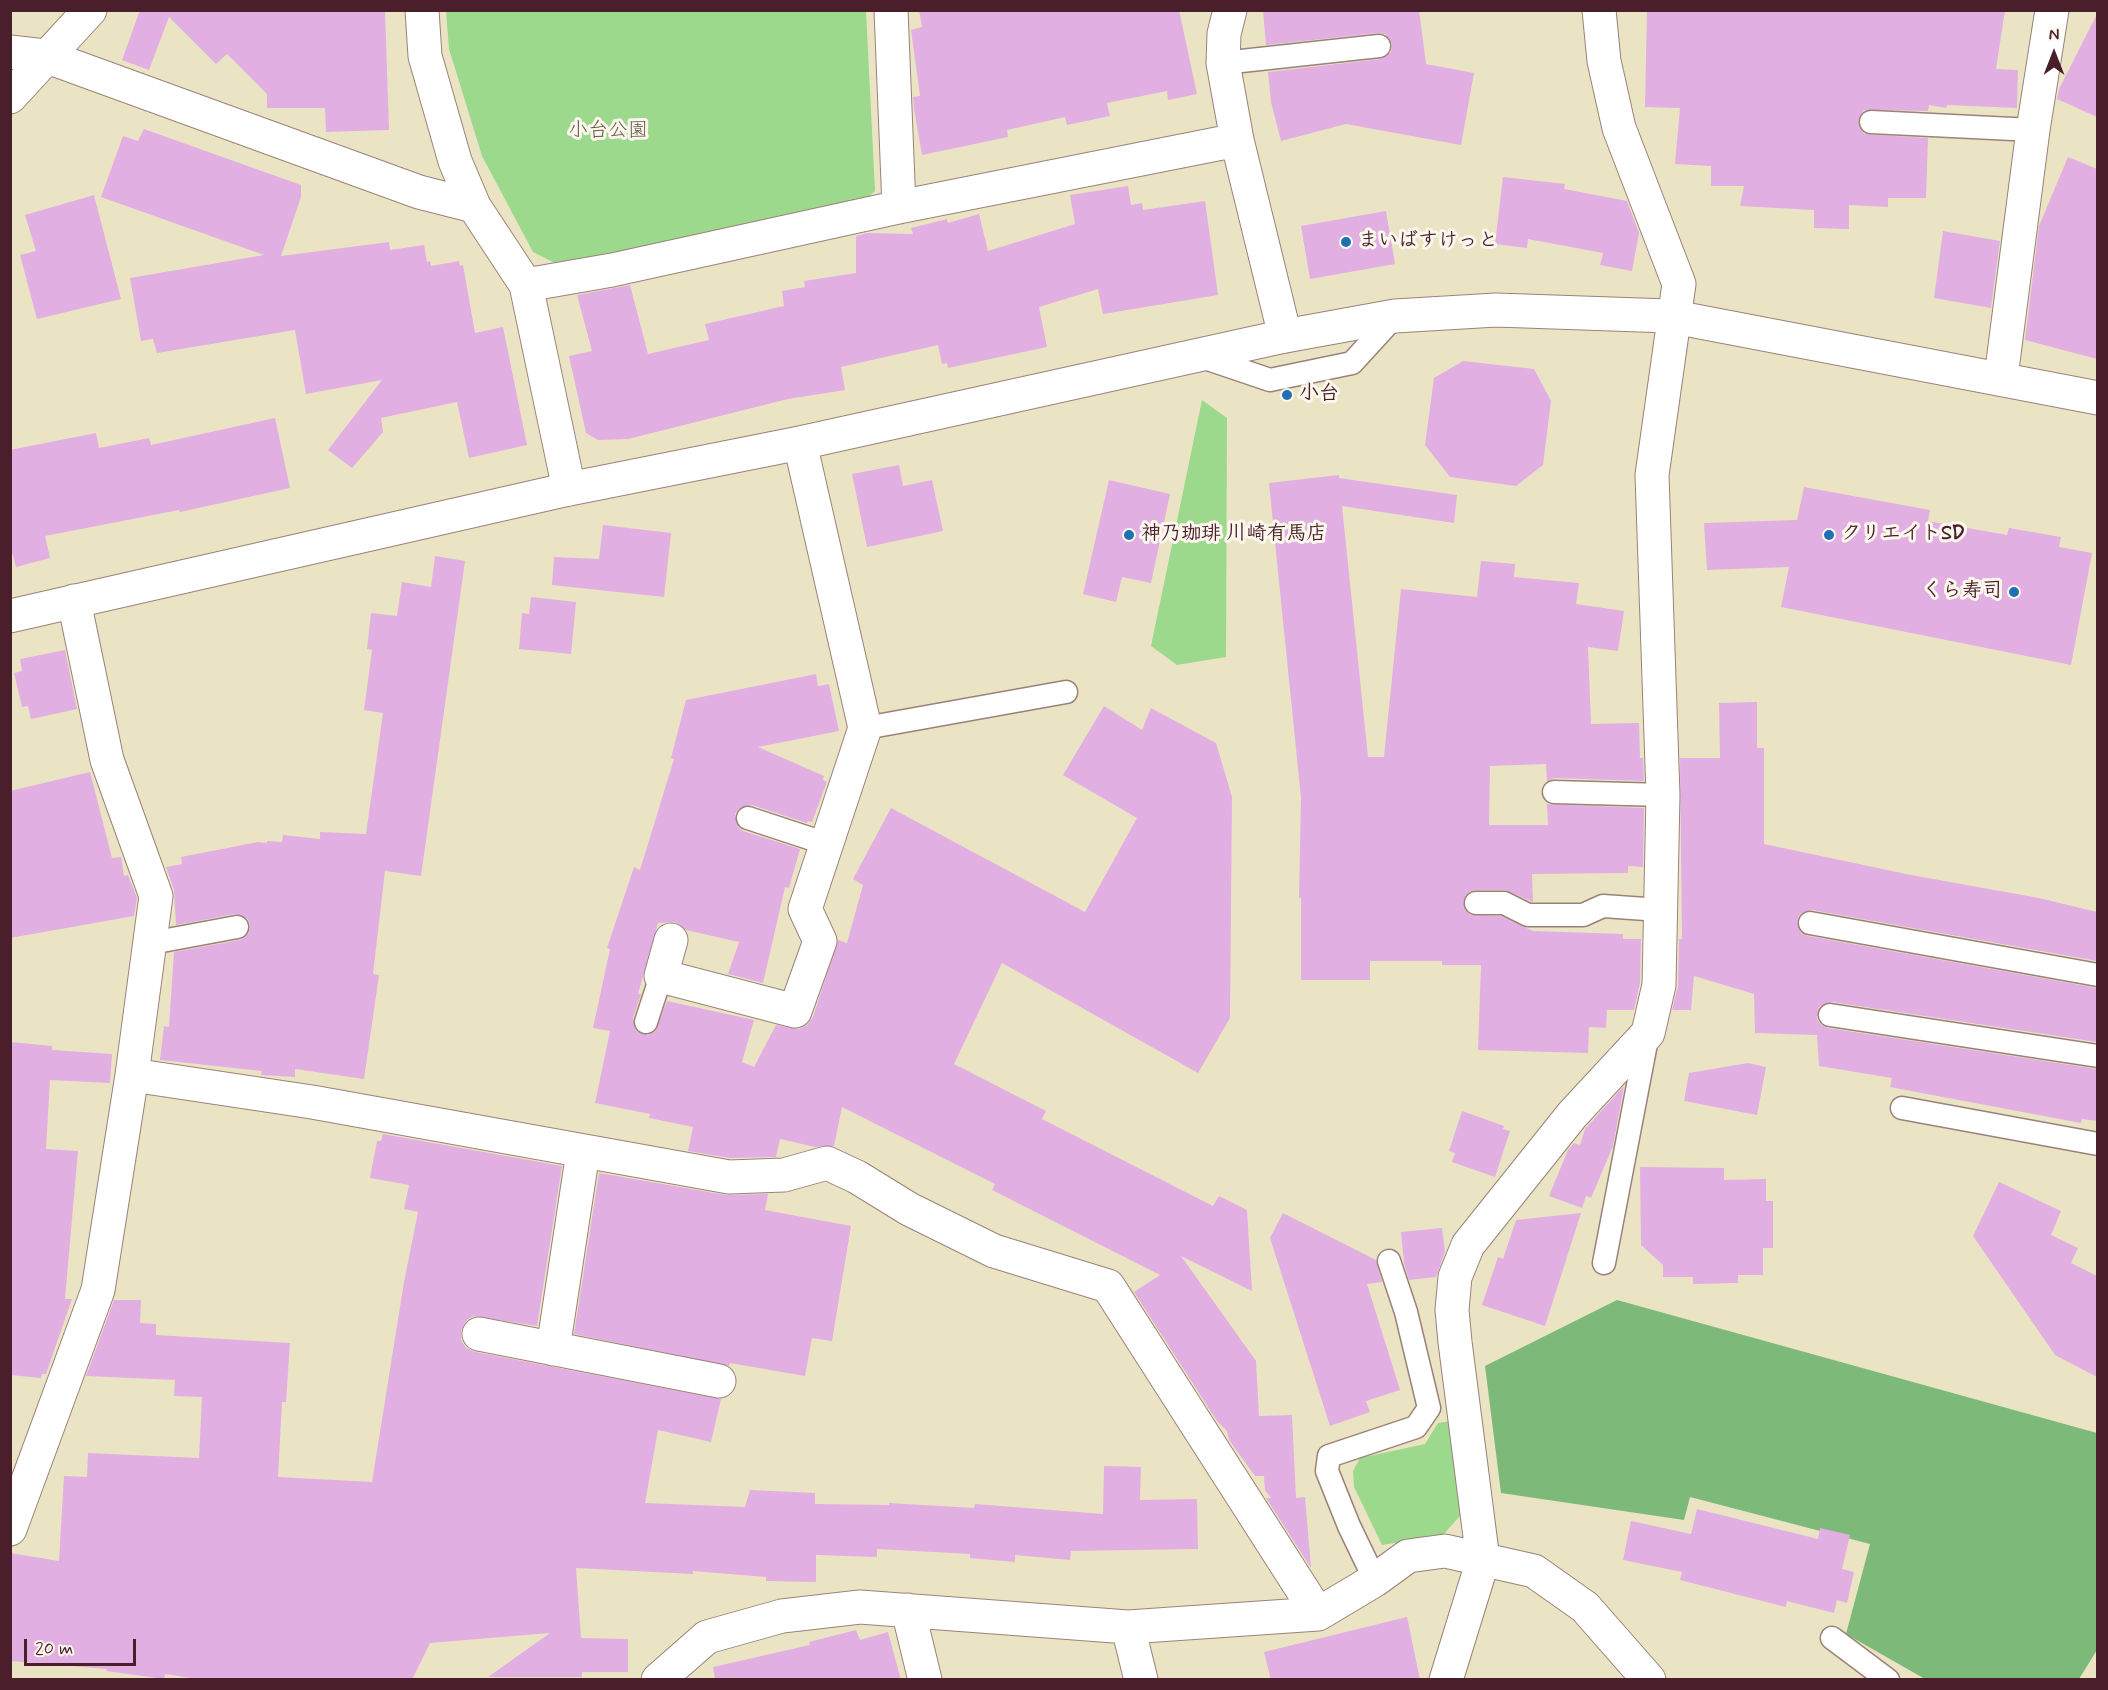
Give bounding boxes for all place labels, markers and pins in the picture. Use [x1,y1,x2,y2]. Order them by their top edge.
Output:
place label: まいばすけっと [1358,230,1498,254]
marker: まいばすけっと [1339,235,1353,249]
place label: 小台 [1299,383,1339,407]
marker: 小台 [1280,388,1294,402]
place label: 神乃珈琲 川崎有馬店 [1141,523,1326,547]
place label: クリエイトSD [1841,523,1965,547]
marker: 神乃珈琲 川崎有馬店 [1122,528,1136,542]
marker: クリエイトSD [1822,528,1836,542]
place label: くら寿司 [1922,580,2002,604]
marker: くら寿司 [2007,585,2021,599]

